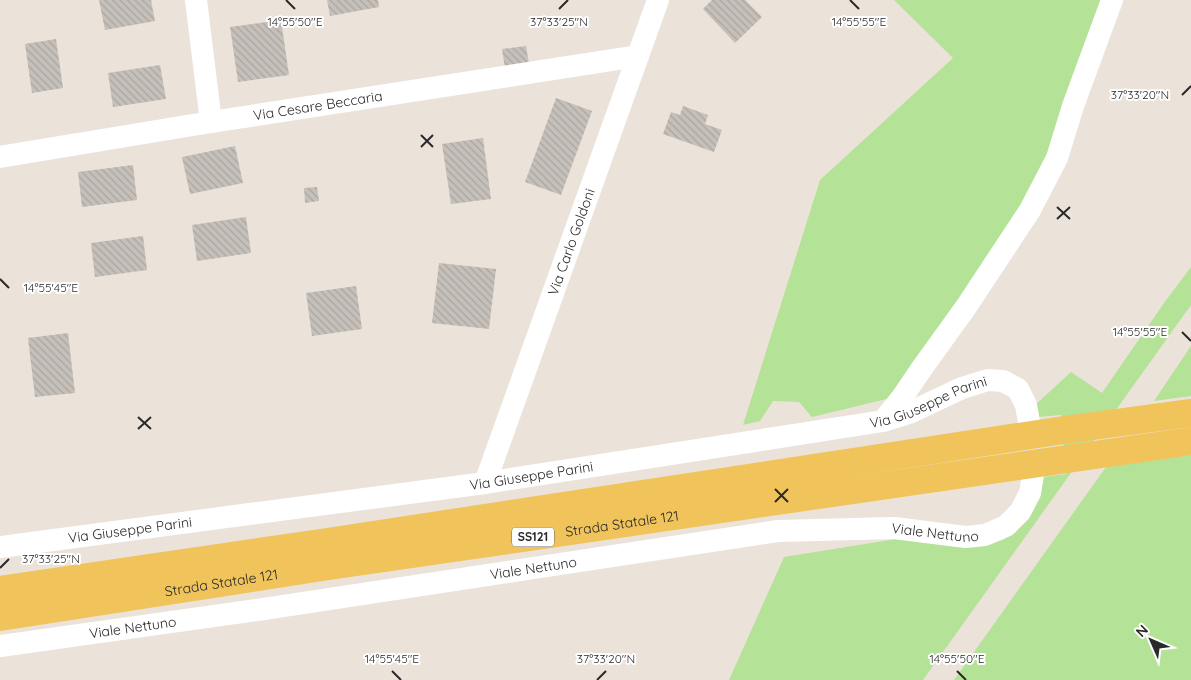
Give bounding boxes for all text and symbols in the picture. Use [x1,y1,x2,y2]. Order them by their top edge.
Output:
text: 14°55'50"E [267,14,323,29]
text: 37°33'25"N [530,14,588,29]
text: 14°55'55"E [832,14,886,29]
street label: Via Cesare Beccaria [252,87,384,124]
text: 37°33'20"N [1111,87,1169,102]
street label: Via Carlo Goldoni [544,186,599,298]
text: 14°55'45"E [24,280,78,295]
text: 14°55'55"E [1113,324,1167,339]
street label: Via Giuseppe Parini [868,372,989,432]
street label: Via Giuseppe Parini [468,457,594,494]
street label: Strada Statale 121 [564,506,680,541]
street label: Via Giuseppe Parini [67,513,193,547]
street label: Viale Nettuno [891,519,980,546]
road number: SS121 [512,528,554,546]
text: 37°33'25"N [22,551,80,566]
street label: Viale Nettuno [489,553,578,584]
street label: Strada Statale 121 [163,565,279,600]
street label: Viale Nettuno [88,612,177,642]
north arrow [1126,615,1176,665]
text: N [1132,621,1152,641]
text: 14°55'45"E [365,651,419,666]
text: 37°33'20"N [577,651,635,666]
text: 14°55'50"E [929,651,985,666]

